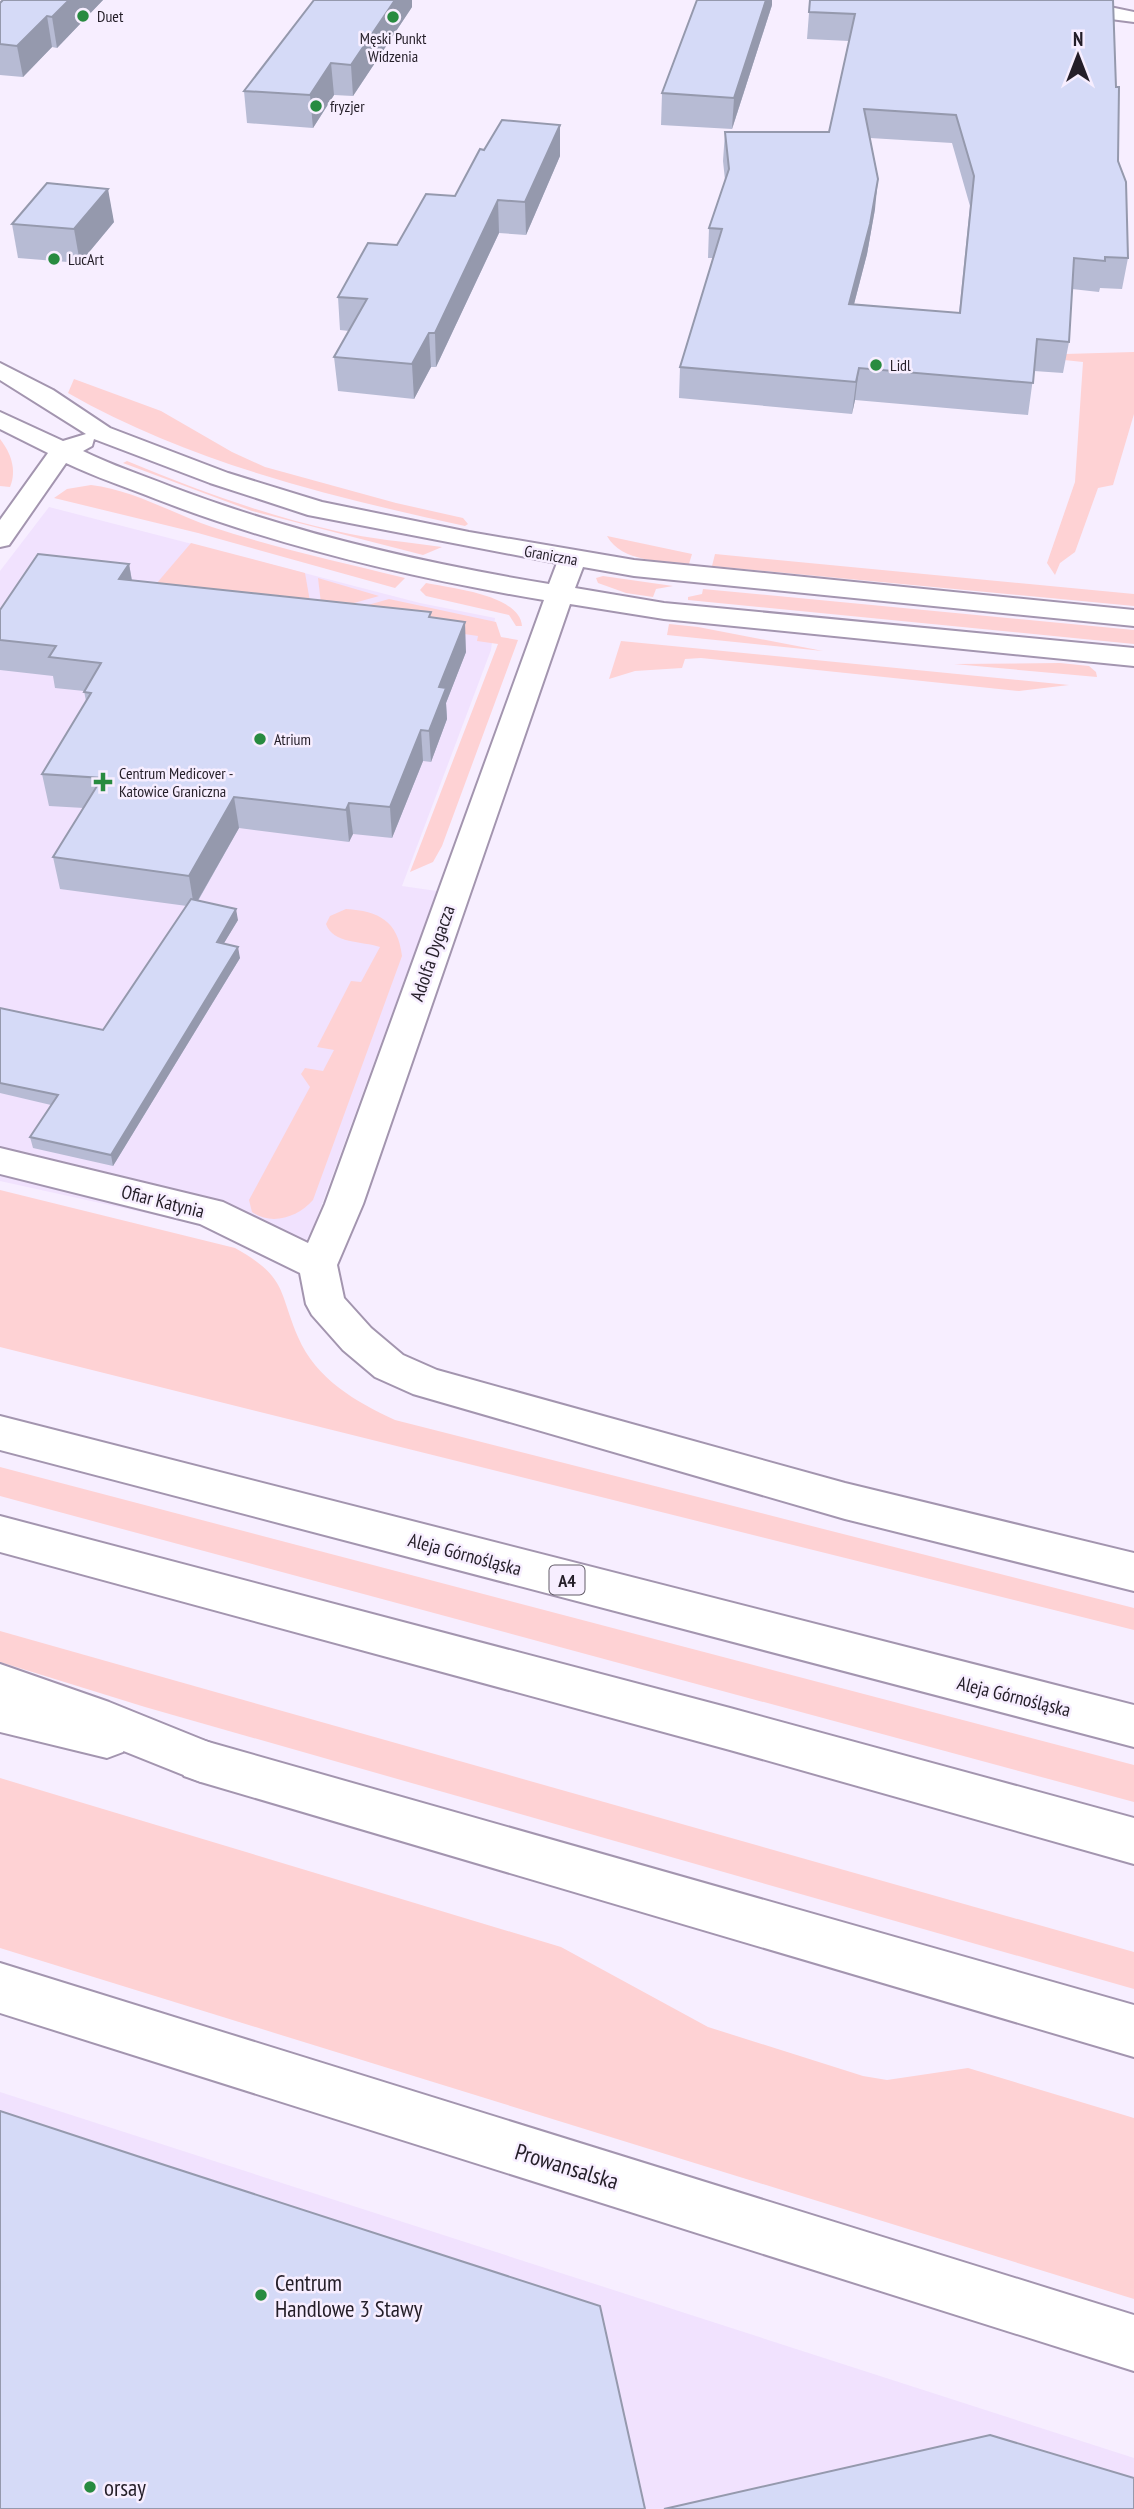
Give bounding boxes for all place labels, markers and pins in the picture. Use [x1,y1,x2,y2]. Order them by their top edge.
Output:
place label: Duet [97,6,124,26]
marker: Duet [75,8,91,24]
marker: Męski Punkt Widzenia [385,9,401,25]
place label: Męski Punkt Widzenia [360,28,427,66]
place label: fryzjer [330,96,365,116]
marker: fryzjer [308,98,324,114]
place label: LucArt [68,249,104,269]
marker: LucArt [46,251,62,267]
place label: Lidl [890,355,911,375]
marker: Lidl [868,357,884,373]
place label: Atrium [274,729,311,749]
marker: Atrium [252,731,268,747]
place label: Centrum Medicover - Katowice Graniczna [119,763,233,801]
marker: Centrum Medicover - Katowice Graniczna [93,772,113,792]
place label: Centrum Handlowe 3 Stawy [275,2268,423,2323]
marker: Centrum Handlowe 3 Stawy [253,2287,269,2303]
place label: orsay [104,2473,146,2502]
marker: orsay [82,2479,98,2495]

